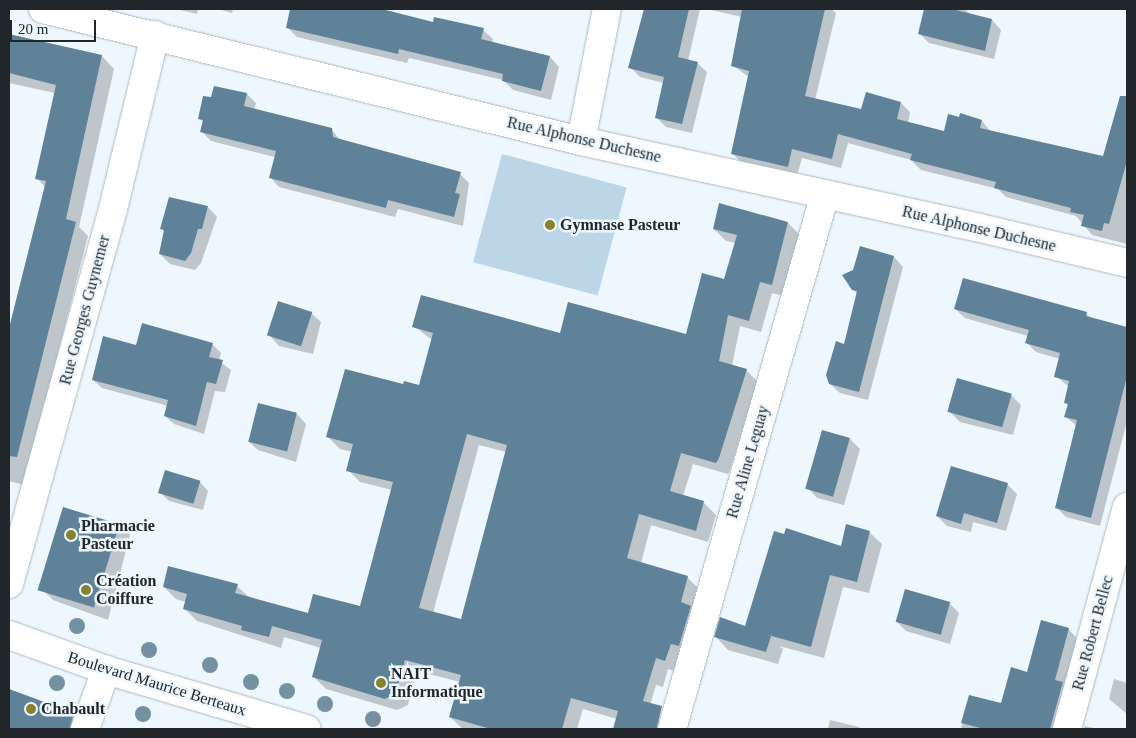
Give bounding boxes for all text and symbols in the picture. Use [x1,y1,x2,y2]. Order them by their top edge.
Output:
scale bar [12,10,99,42]
text: 20 m [18,21,48,37]
street label: Rue Alphonse Duchesne [505,113,663,167]
street label: Rue Alphonse Duchesne [900,202,1058,256]
place label: Gymnase Pasteur [560,215,680,235]
marker: Gymnase Pasteur [544,219,556,231]
street label: Rue Georges Guynemer [56,233,114,387]
street label: Rue Aline Leguay [723,403,773,521]
place label: Pharmacie Pasteur [81,516,155,554]
marker: Pharmacie Pasteur [65,529,77,541]
place label: Création Coiffure [96,571,156,609]
street label: Rue Robert Bellec [1068,573,1118,693]
marker: Création Coiffure [80,584,92,596]
street label: Boulevard Maurice Berteaux [65,648,249,720]
place label: NAIT Informatique [391,664,483,702]
marker: NAIT Informatique [375,677,387,689]
place label: Chabault [41,699,105,719]
marker: Chabault [25,703,37,715]

